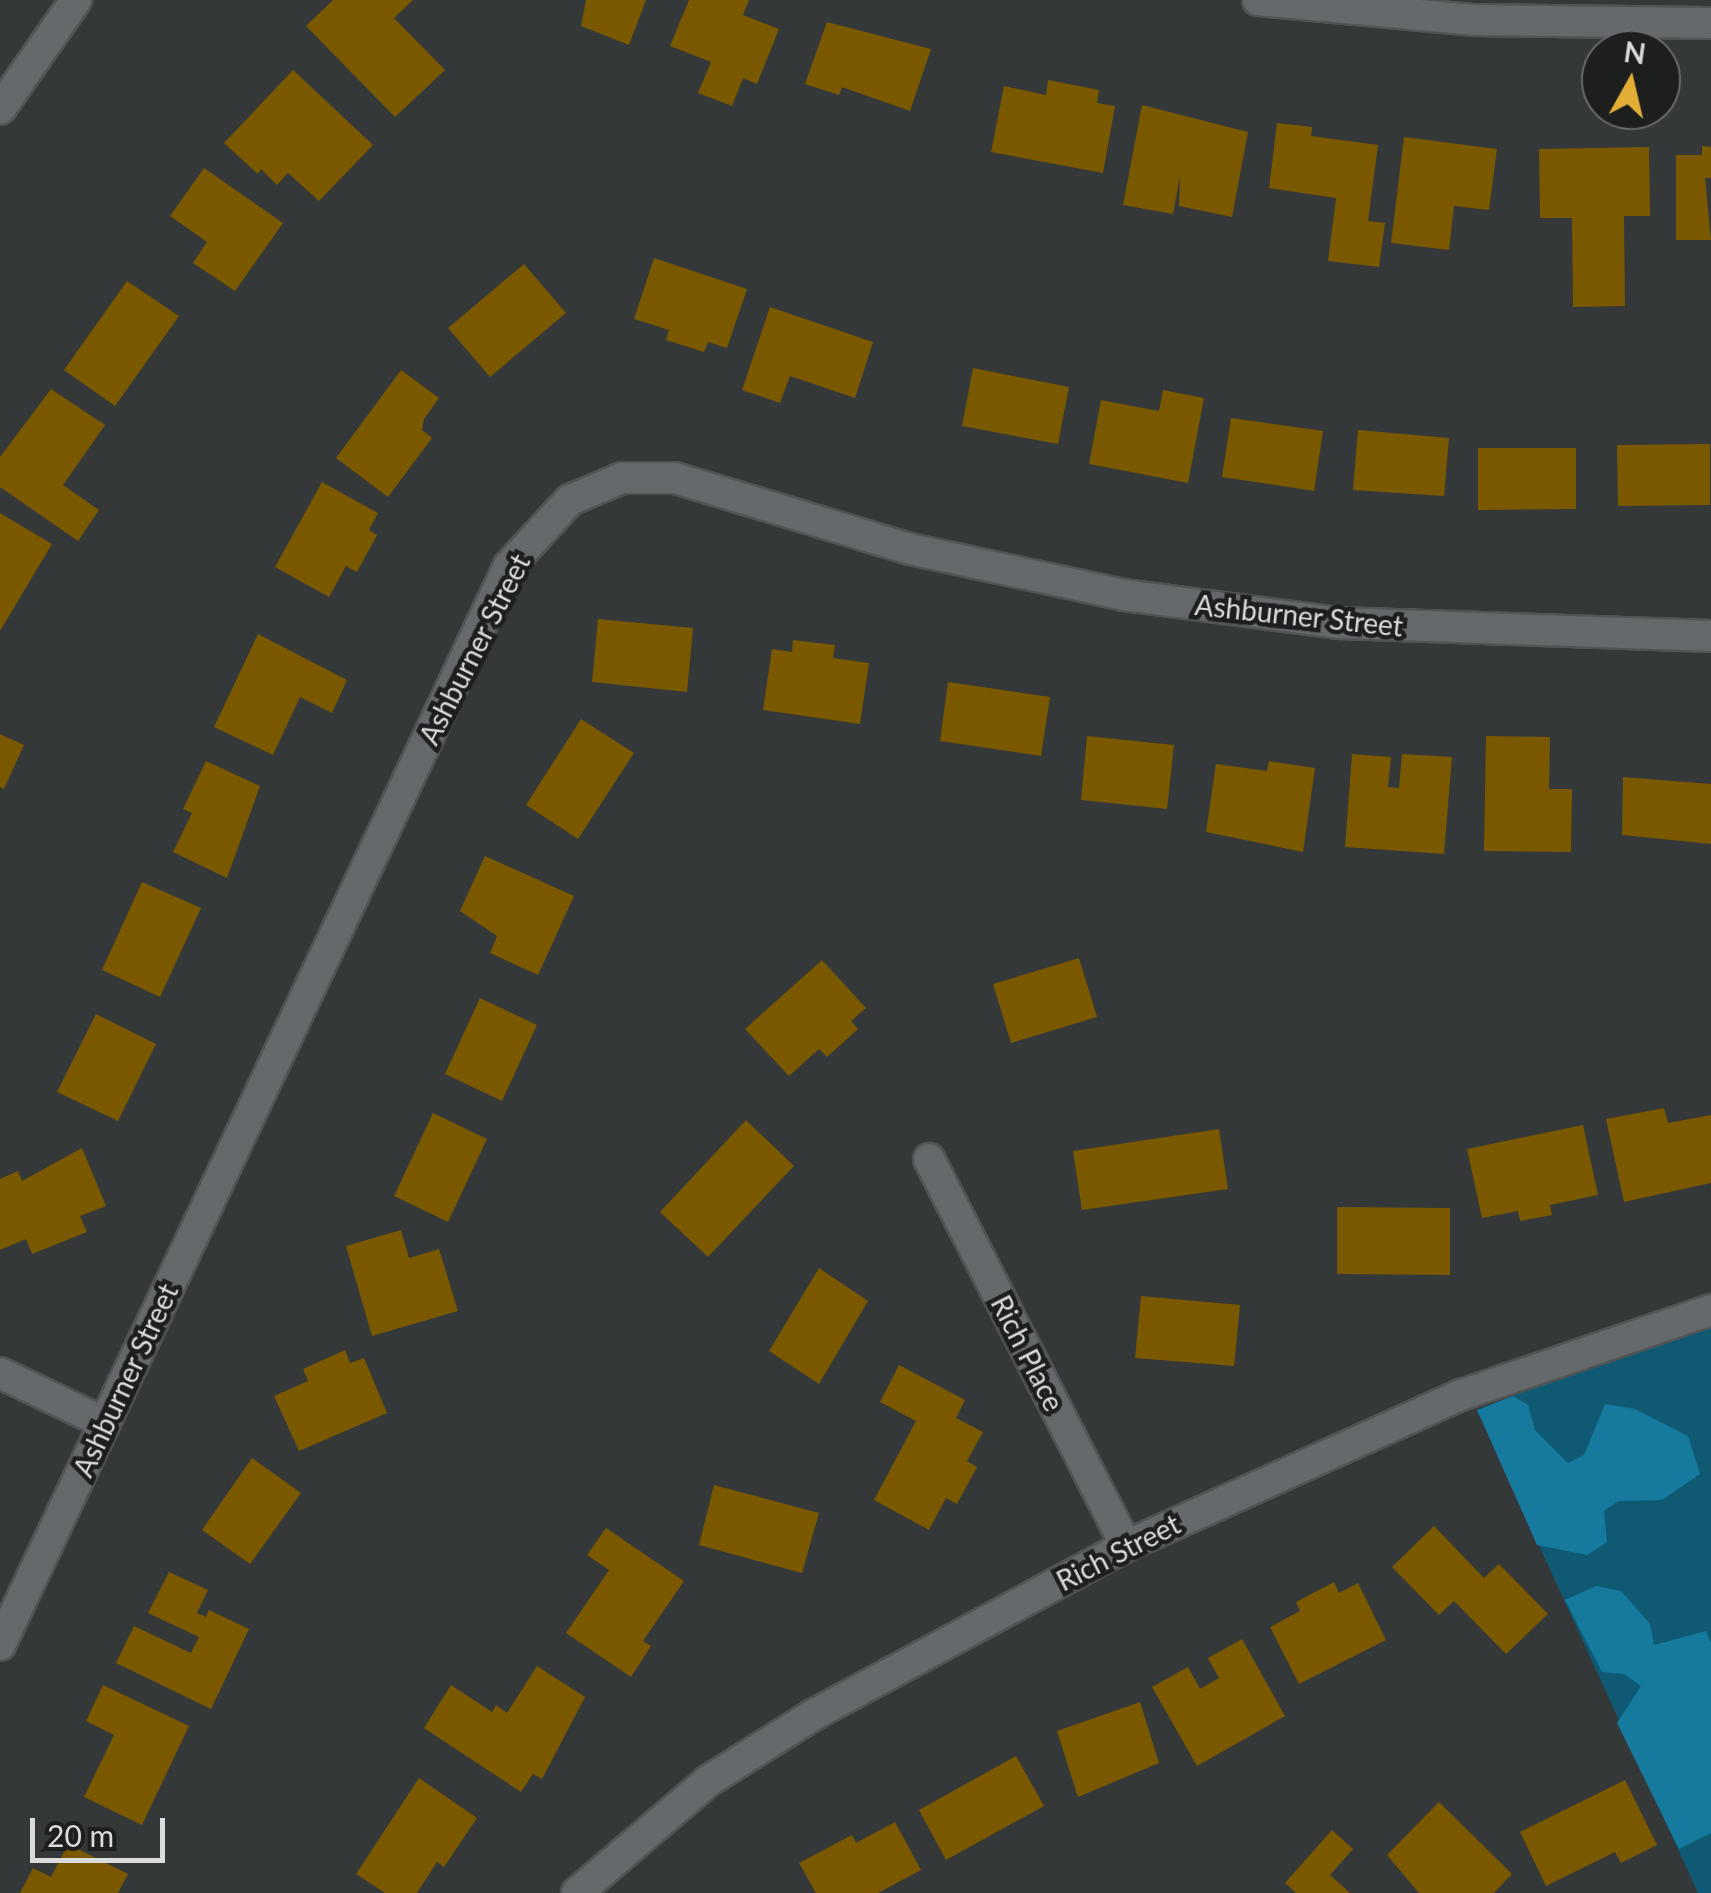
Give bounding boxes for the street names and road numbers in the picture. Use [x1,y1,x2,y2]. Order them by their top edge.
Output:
street label: Ashburner Street [411,548,537,750]
street label: Ashburner Street [1193,587,1405,643]
street label: Ashburner Street [65,1278,185,1482]
street label: Rich Place [985,1290,1071,1416]
street label: Rich Street [1051,1507,1185,1597]

